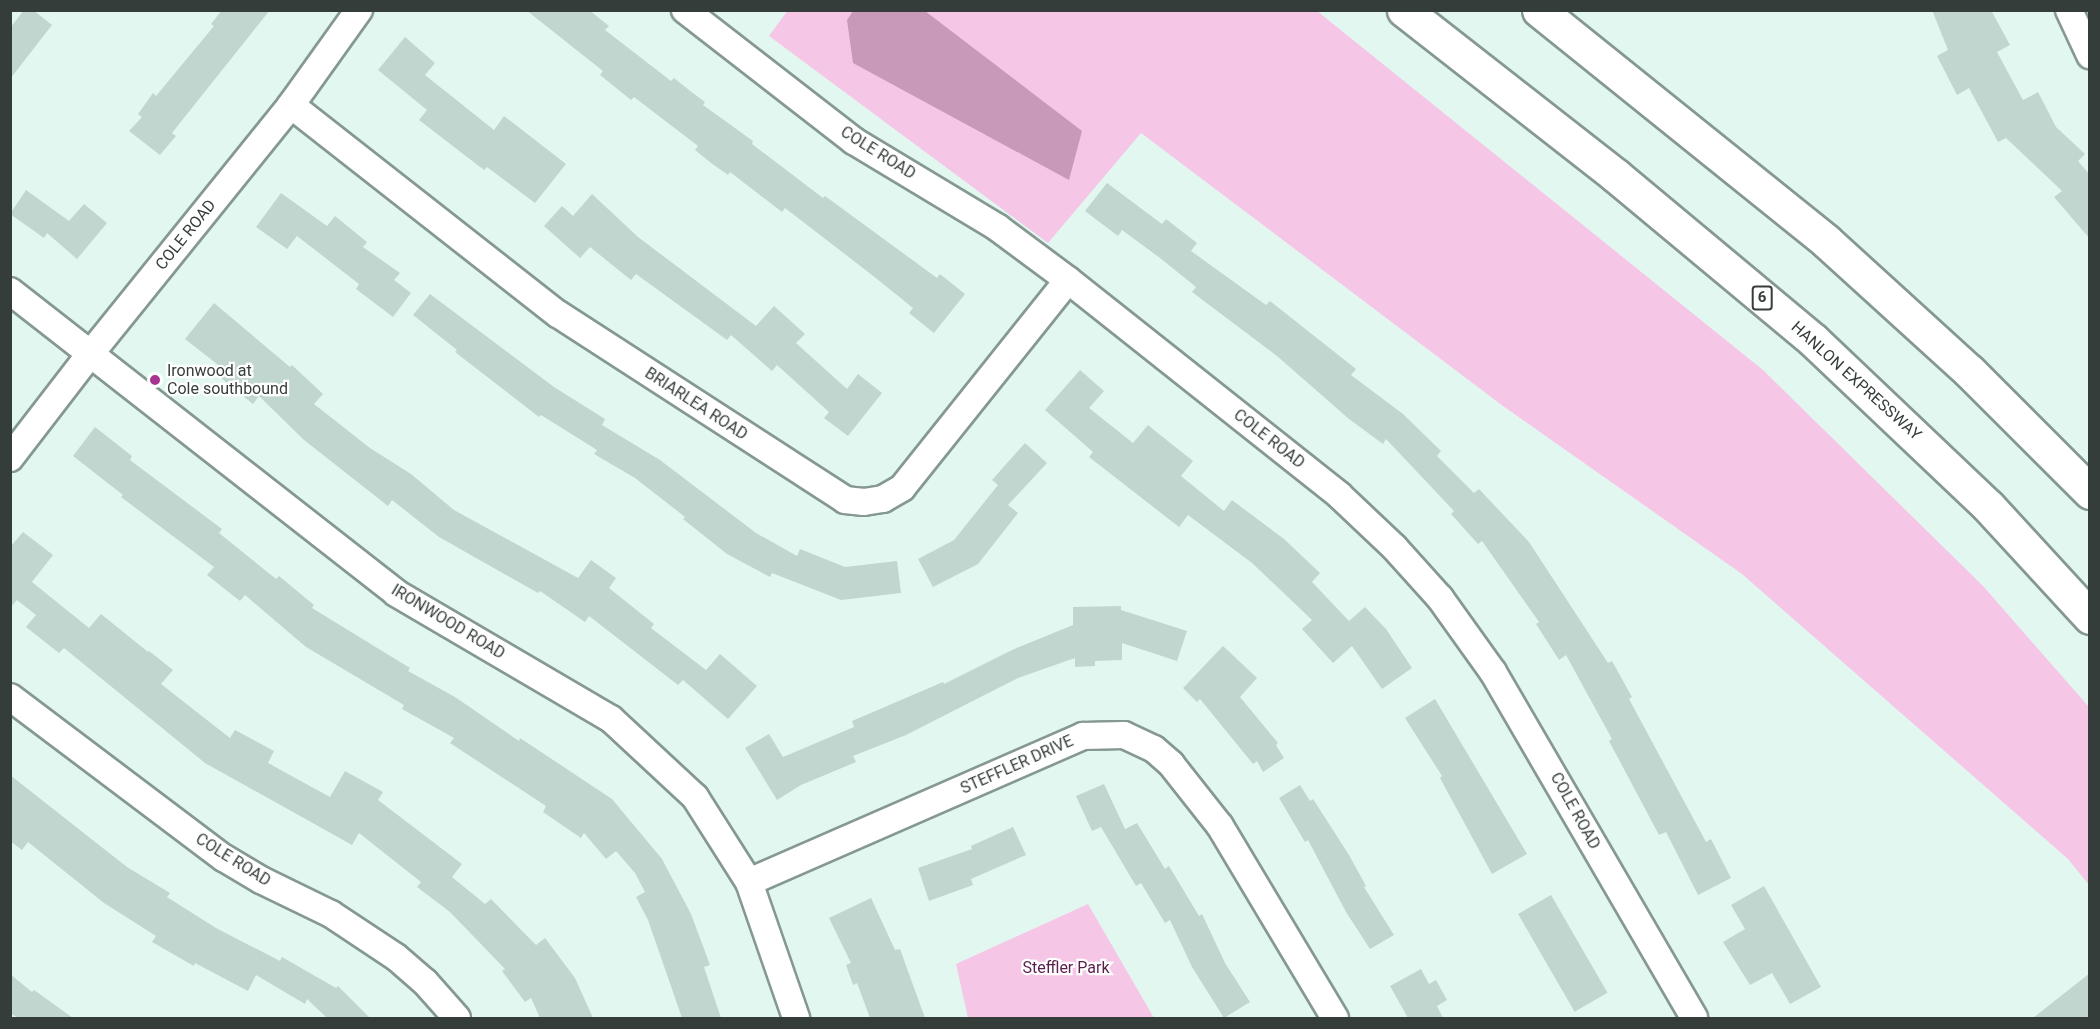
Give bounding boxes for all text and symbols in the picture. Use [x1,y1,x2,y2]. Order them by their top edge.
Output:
street label: COLE ROAD [837,122,919,184]
street label: COLE ROAD [152,196,220,274]
road number: 6 [1752,286,1772,310]
street label: HANLON EXPRESSWAY [1787,318,1925,444]
place label: Ironwood at Cole southbound [167,361,288,399]
street label: BRIARLEA ROAD [641,364,751,444]
marker: Ironwood at Cole southbound [148,373,162,387]
street label: COLE ROAD [1230,405,1308,473]
street label: IRONWOOD ROAD [388,581,508,663]
street label: STEFFLER DRIVE [958,732,1076,798]
street label: COLE ROAD [1546,769,1604,853]
street label: COLE ROAD [192,829,274,891]
park label: Steffler Park [1023,958,1109,978]

